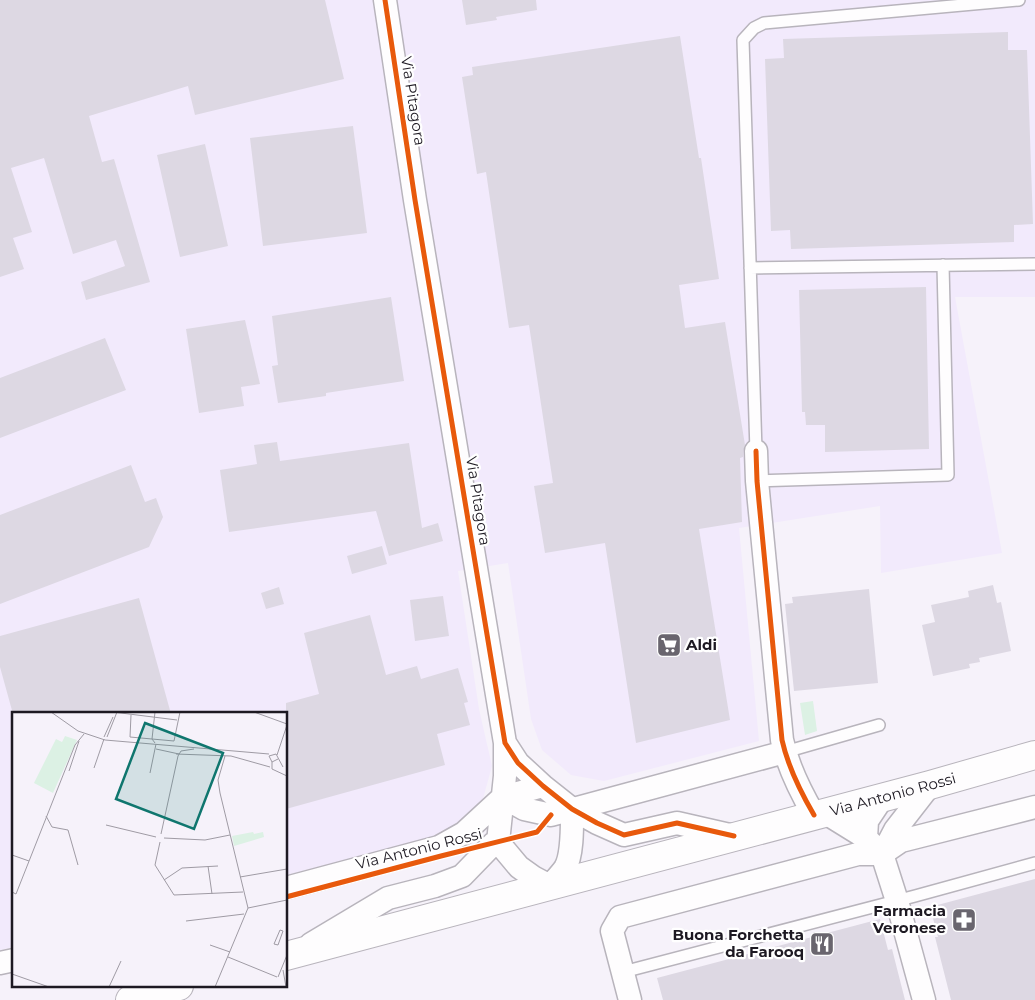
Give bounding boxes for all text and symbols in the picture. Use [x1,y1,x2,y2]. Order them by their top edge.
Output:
street label: Via Pitagora [397,55,430,147]
street label: Via Pitagora [462,455,495,547]
supermarket icon: Aldi [656,632,682,658]
place label: Aldi [685,635,717,654]
inset map [12,712,288,988]
street label: Via Antonio Rossi [828,768,958,820]
street label: Via Antonio Rossi [354,824,484,873]
place label: Farmacia Veronese [872,901,946,937]
pharmacy icon: Farmacia Veronese [951,907,977,933]
place label: Buona Forchetta da Farooq [672,925,804,961]
restaurant icon: Buona Forchetta da Farooq [809,931,835,957]

